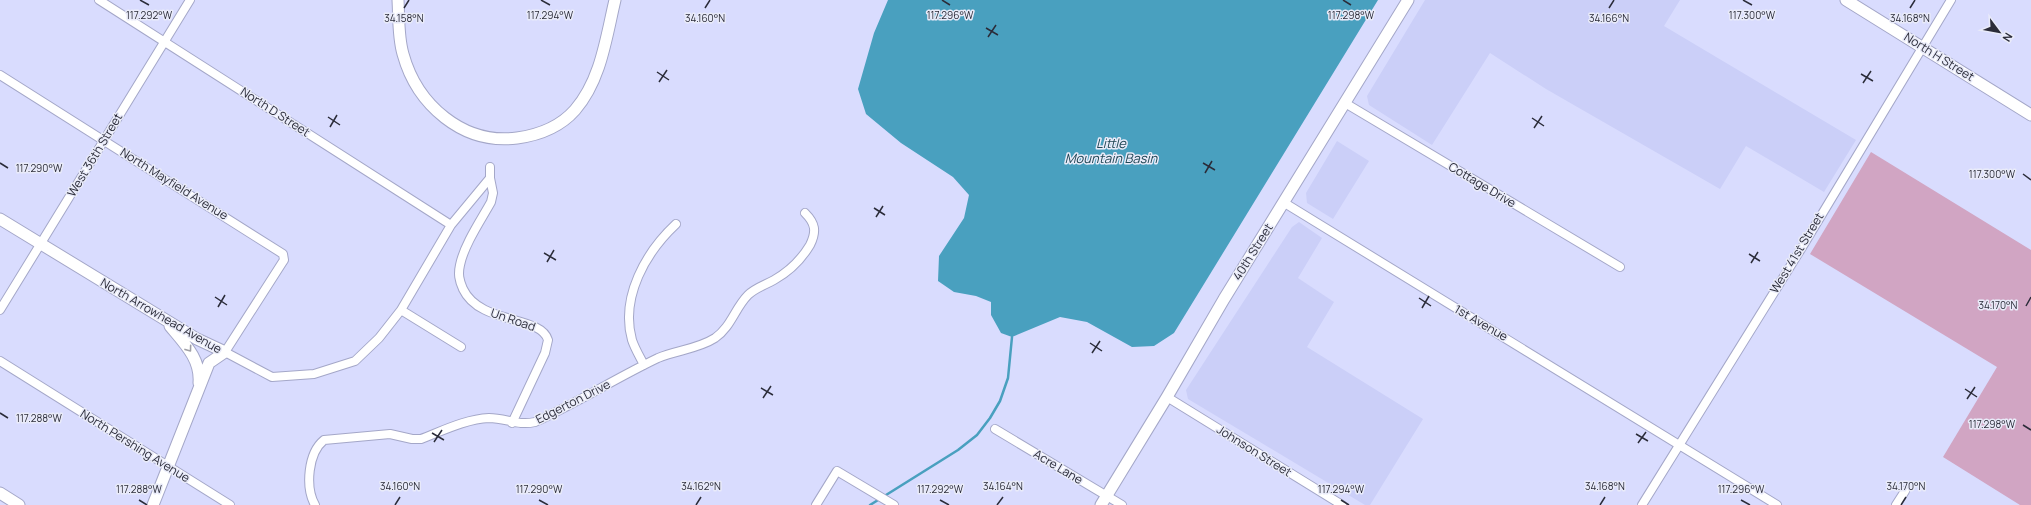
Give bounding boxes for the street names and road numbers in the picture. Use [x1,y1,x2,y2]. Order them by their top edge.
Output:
street label: North H Street [1901,28,1978,85]
street label: North D Street [237,83,313,141]
street label: West 36th Street [63,110,126,200]
street label: North Mayfield Avenue [117,143,231,224]
street label: Cottage Drive [1445,158,1519,211]
street label: West 41st Street [1766,209,1828,296]
street label: 40th Street [1228,220,1277,283]
street label: North Arrowhead Avenue [97,274,225,357]
street label: 1st Avenue [1451,300,1511,345]
street label: Un Road [488,304,538,335]
street label: Edgerton Drive [533,375,613,428]
street label: North Pershing Avenue [77,405,193,486]
street label: Johnson Street [1214,421,1295,480]
street label: Acre Lane [1030,445,1086,488]

